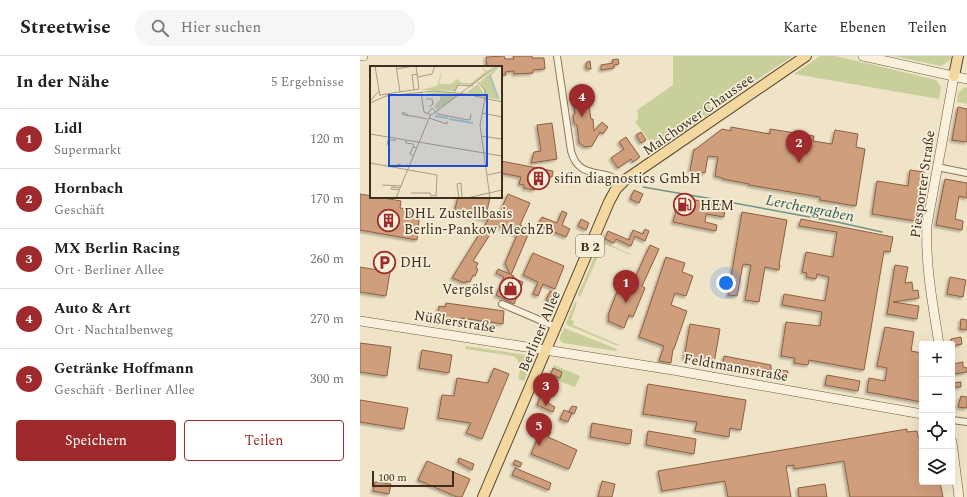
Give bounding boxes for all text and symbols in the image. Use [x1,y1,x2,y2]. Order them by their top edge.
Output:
search box [135,10,415,46]
text: Streetwise [20,13,111,42]
text: Hier suchen [181,16,261,39]
icon: search [149,17,171,39]
text: Karte [783,17,817,38]
text: Ebenen [839,17,886,38]
text: Teilen [908,17,947,38]
inset map [370,66,502,198]
street label: Malchower Chaussee [638,68,758,161]
text: In der Nähe [16,69,109,95]
text: 5 Ergebnisse [271,72,344,92]
pin: 4 [569,84,595,117]
text: Lidl [54,117,82,140]
text: 1 [25,129,33,149]
text: 120 m [310,129,344,149]
street label: Piesporter Straße [905,129,940,239]
pin: 2 [786,130,812,163]
text: Supermarkt [54,140,121,160]
building icon: sifin diagnostics GmbH [525,165,551,191]
place label: sifin diagnostics GmbH [554,168,701,189]
text: Hornbach [54,177,123,200]
text: 2 [25,189,33,209]
text: 170 m [310,189,344,209]
water label: Lerchengraben [764,189,856,228]
fuel station icon: HEM [672,192,698,218]
place label: HEM [700,195,734,216]
text: Geschäft [54,200,105,220]
place label: DHL Zustellbasis Berlin-Pankow MechZB [404,203,554,240]
building icon: DHL Zustellbasis Berlin-Pankow MechZB [376,208,402,234]
road number: B 2 [576,235,604,257]
text: MX Berlin Racing [54,237,180,260]
text: 3 [25,249,33,269]
text: 260 m [310,249,344,269]
parking icon: DHL [371,249,397,275]
place label: DHL [400,252,431,273]
text: Ort · Berliner Allee [54,260,164,280]
pin: 1 [613,270,639,303]
your location [716,273,736,293]
shop icon: Vergölst [497,276,523,302]
place label: Vergölst [442,279,494,300]
street label: Berliner Allee [513,287,566,375]
text: Auto & Art [54,297,131,320]
street label: Nüßlerstraße [412,305,498,338]
text: 4 [25,309,33,329]
text: 270 m [310,309,344,329]
text: Ort · Nachtalbenweg [54,320,173,340]
map controls [919,341,955,485]
button: + [919,341,955,377]
street label: Feldtmannstraße [682,348,790,387]
text: Getränke Hoffmann [54,357,194,380]
text: 5 [25,369,33,389]
text: 300 m [310,369,344,389]
pin: 3 [533,373,559,406]
button: − [919,377,955,413]
text: Geschäft · Berliner Allee [54,380,195,400]
pin: 5 [526,413,552,446]
button: locate [919,413,955,449]
button: Speichern [16,420,176,461]
button: Teilen [184,420,344,461]
button: layers [919,449,955,485]
scale bar [372,469,454,488]
text: 100 m [378,469,407,486]

